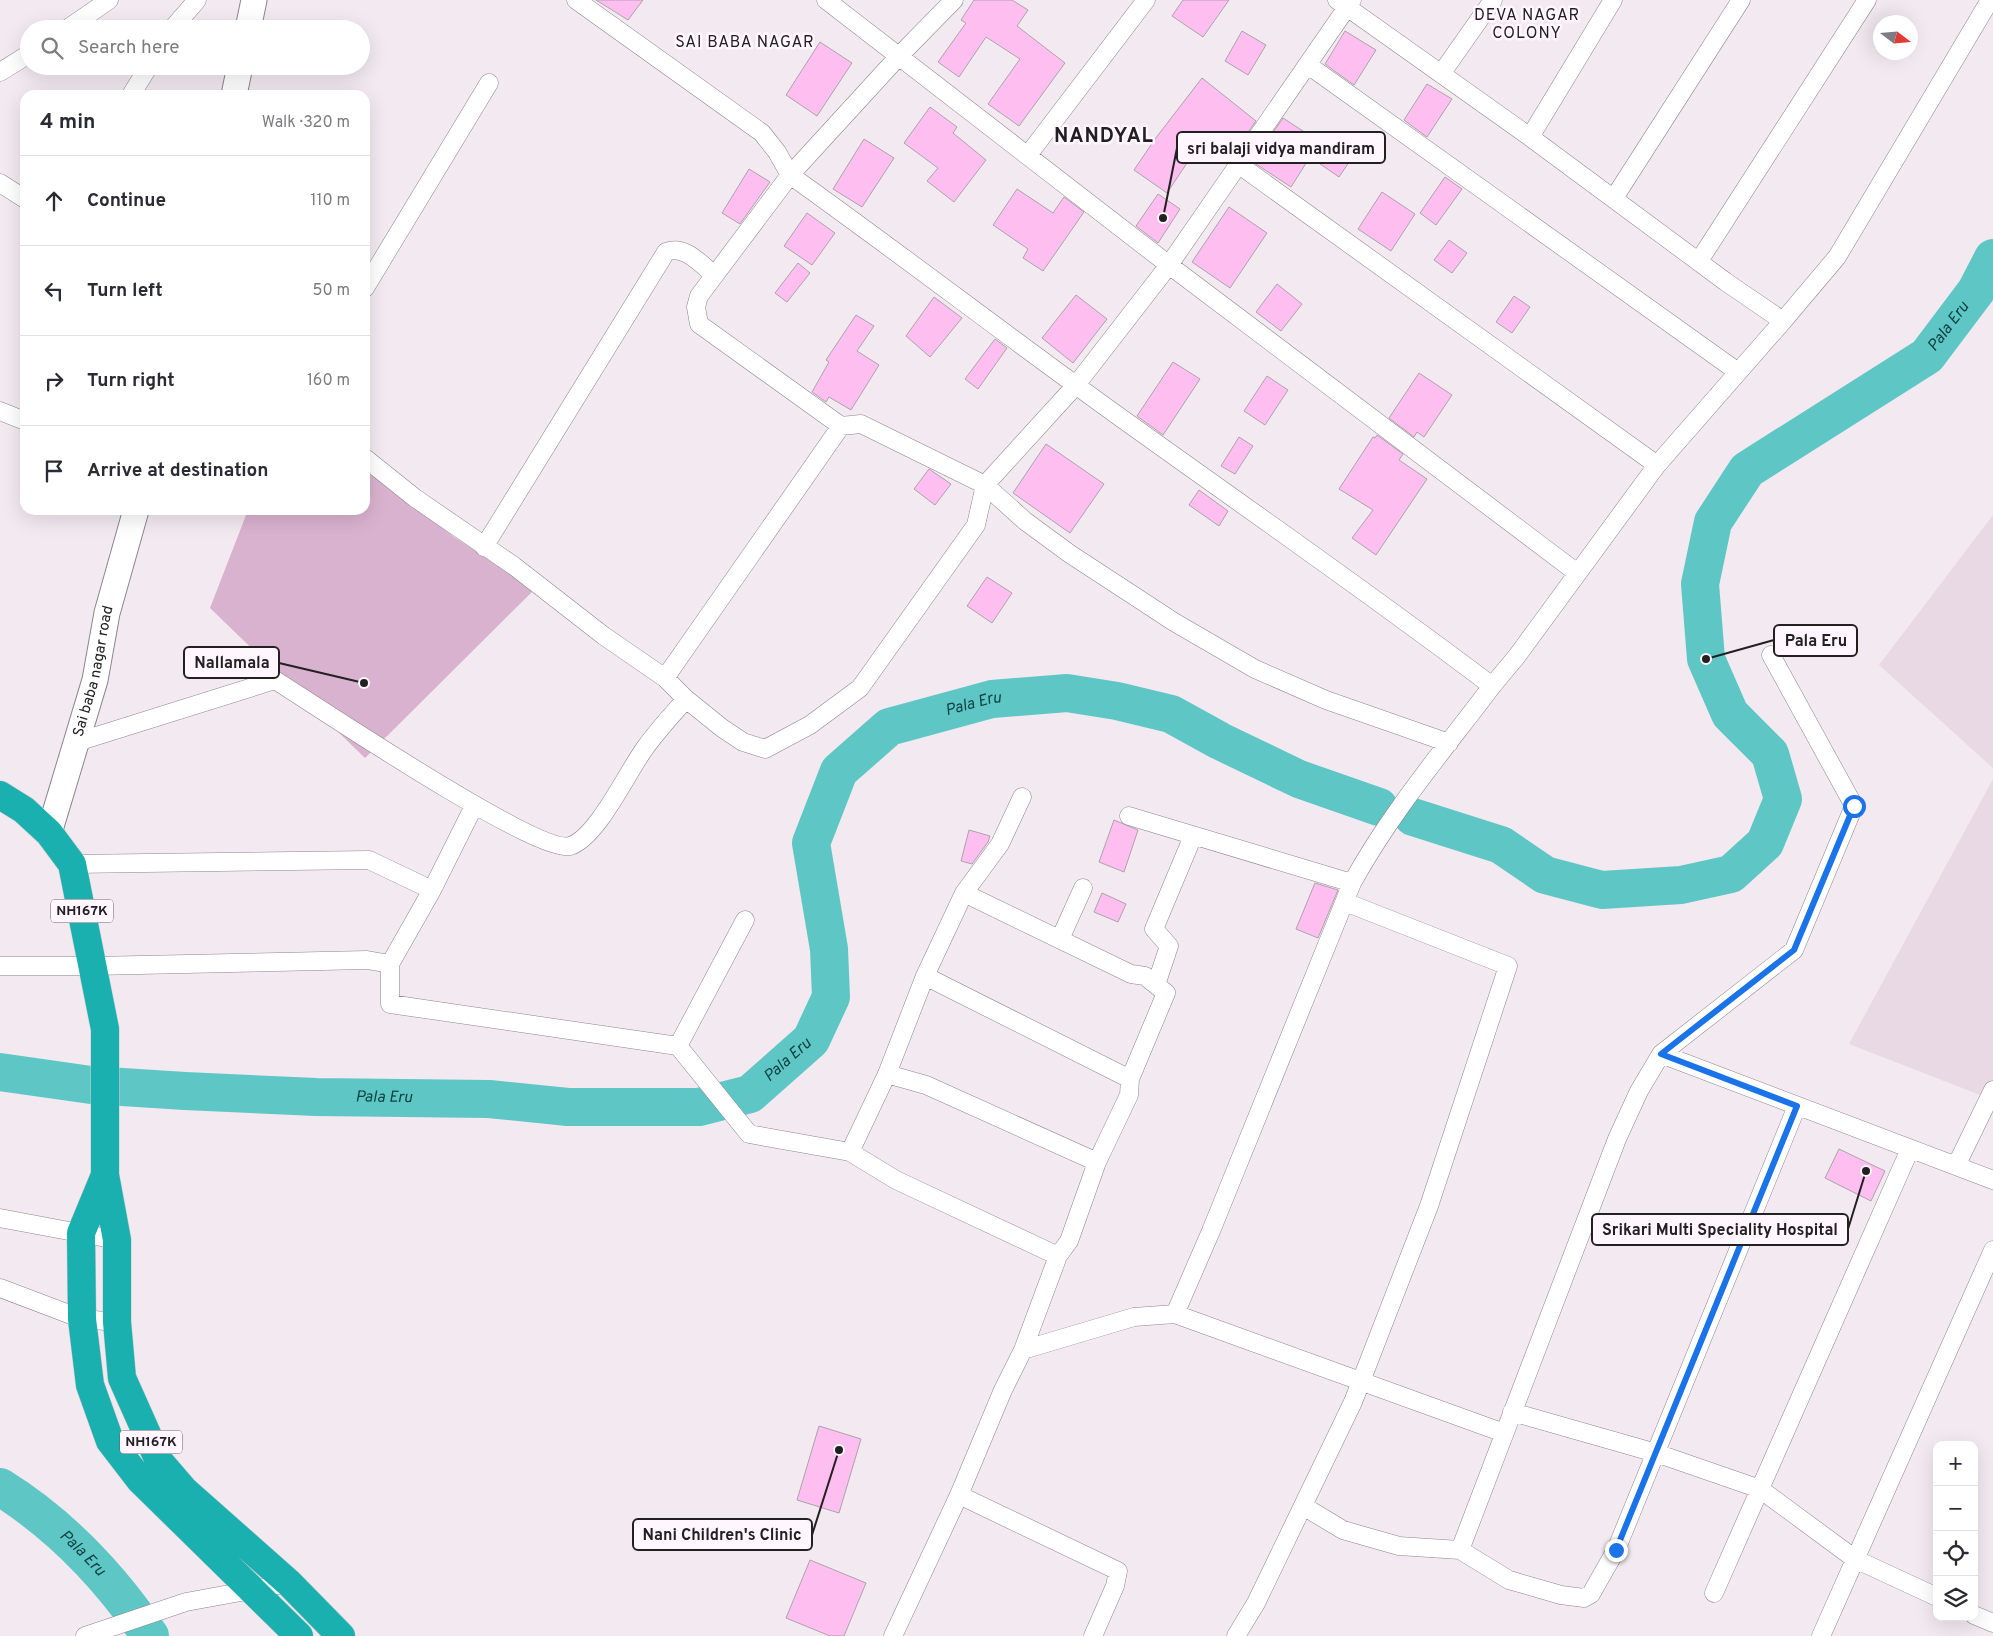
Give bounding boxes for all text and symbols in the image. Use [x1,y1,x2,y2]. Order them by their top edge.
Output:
district label: DEVA NAGAR COLONY [1474,6,1580,44]
north arrow [1873,15,1918,60]
search box [20,20,370,75]
district label: SAI BABA NAGAR [675,33,815,53]
icon: search [38,34,66,62]
text: Search here [78,36,180,60]
text: 4 min [40,109,96,136]
text: Walk · 320 m [262,113,350,133]
district label: NANDYAL [1054,124,1154,150]
callout: sri balaji vidya mandiram [1177,132,1385,163]
text: sri balaji vidya mandiram [1187,140,1375,160]
icon: ahead [40,187,68,215]
text: Continue [87,189,166,213]
text: 110 m [310,191,350,211]
icon: left [40,277,68,305]
text: Turn left [87,279,163,303]
text: 50 m [313,281,350,301]
water label: Pala Eru [1924,298,1974,356]
icon: right [40,367,68,395]
text: Turn right [87,369,175,393]
text: 160 m [307,371,350,391]
icon: arrive [40,457,68,485]
text: Arrive at destination [87,459,268,483]
street label: Sai baba nagar road [69,603,118,739]
callout: Pala Eru [1774,625,1857,656]
text: Pala Eru [1785,632,1847,652]
callout: Nallamala [184,647,279,678]
text: Nallamala [194,654,270,674]
water label: Pala Eru [943,688,1002,721]
route start [1843,795,1866,818]
road number: NH167K [51,899,113,922]
water label: Pala Eru [760,1034,816,1087]
water label: Pala Eru [355,1087,413,1108]
callout: Srikari Multi Speciality Hospital [1592,1214,1848,1245]
text: Srikari Multi Speciality Hospital [1602,1221,1838,1241]
road number: NH167K [120,1430,182,1454]
map controls [1933,1441,1978,1621]
button: + [1933,1441,1978,1486]
button: − [1933,1486,1978,1531]
callout: Nani Children's Clinic [633,1519,812,1550]
water label: Pala Eru [55,1526,110,1581]
text: Nani Children's Clinic [642,1526,802,1546]
button: locate [1933,1531,1978,1576]
route end [1605,1539,1628,1562]
button: layers [1933,1576,1978,1621]

